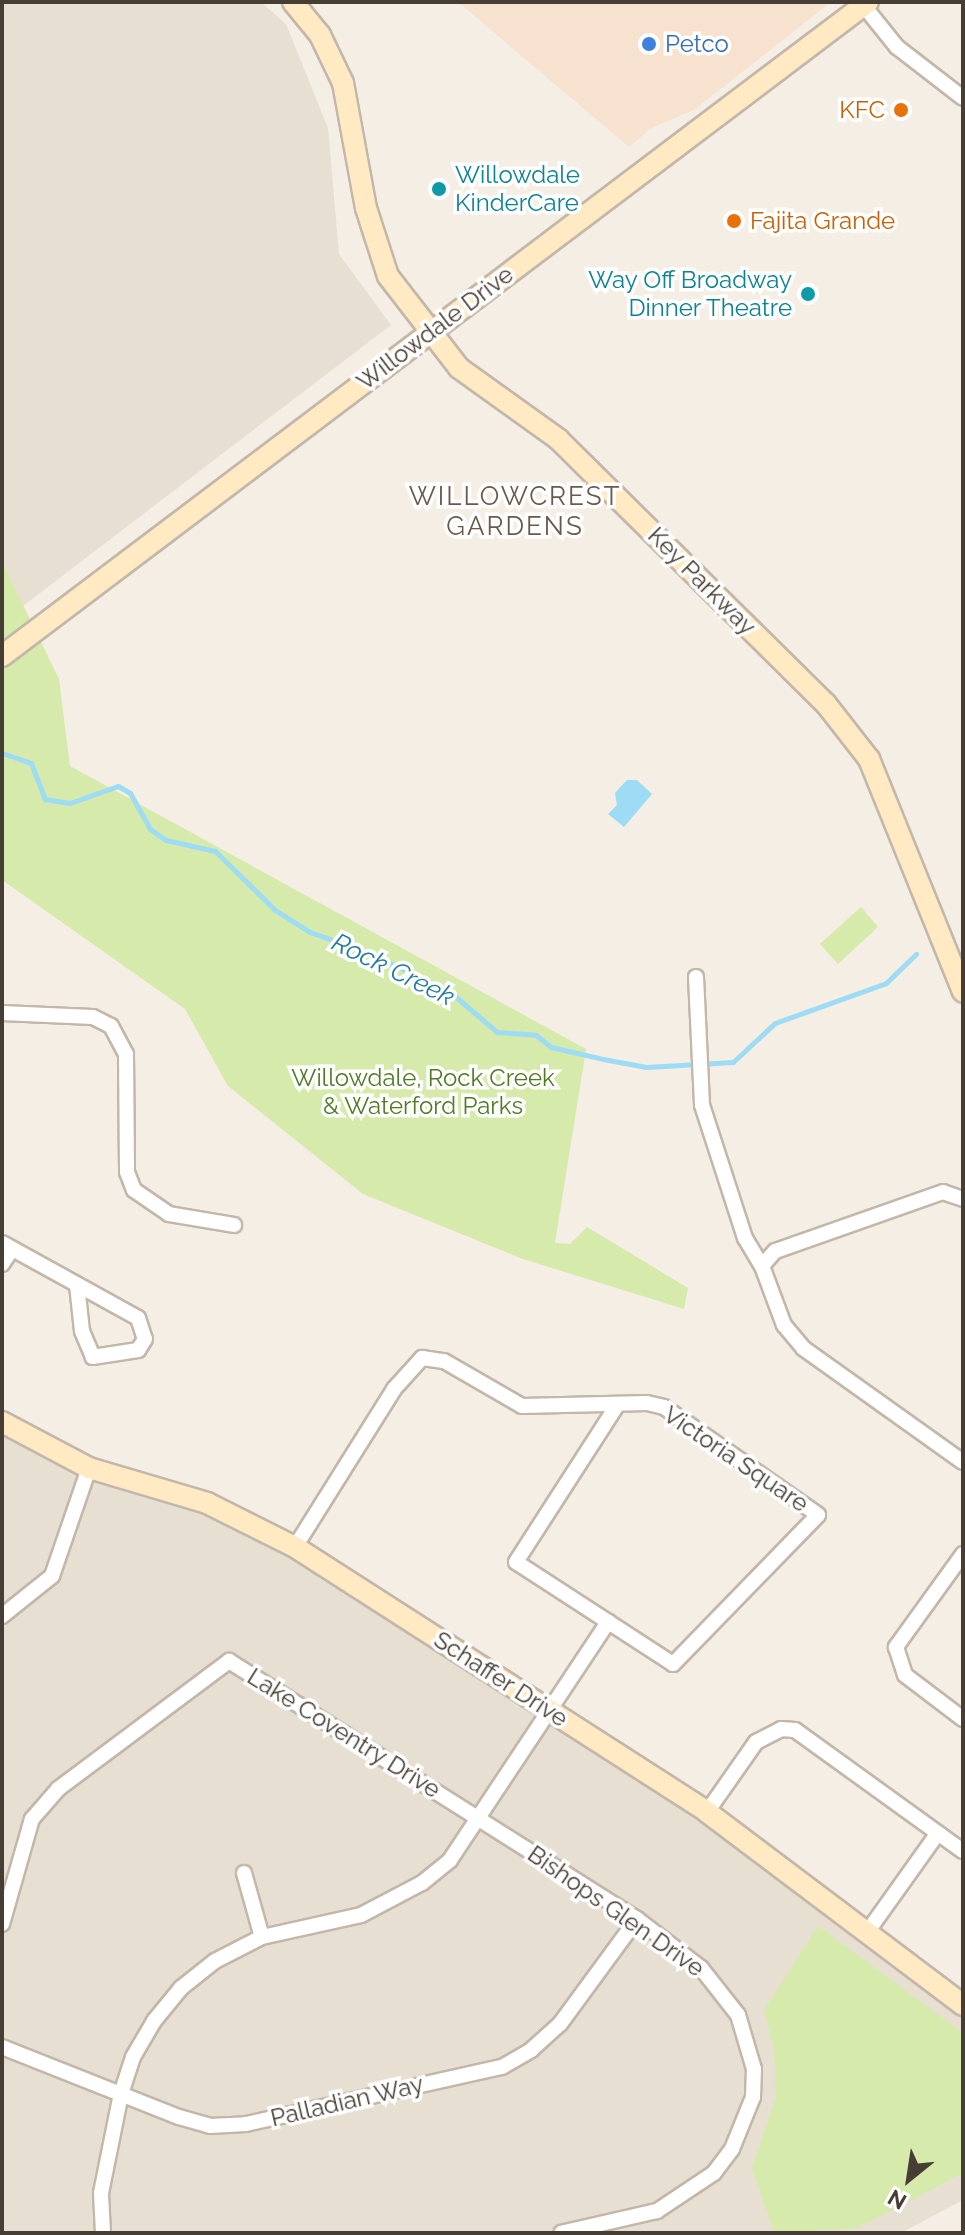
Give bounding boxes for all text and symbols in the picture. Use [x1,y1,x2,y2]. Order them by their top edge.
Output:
place label: Petco [665,30,729,58]
marker: Petco [640,35,658,53]
place label: KFC [839,96,885,124]
marker: KFC [892,101,910,119]
place label: Willowdale KinderCare [455,161,580,217]
marker: Willowdale KinderCare [430,180,448,198]
place label: Fajita Grande [750,207,895,235]
marker: Fajita Grande [725,212,743,230]
street label: Willowdale Drive [351,260,519,396]
place label: Way Off Broadway Dinner Theatre [587,266,792,322]
marker: Way Off Broadway Dinner Theatre [799,285,817,303]
district label: WILLOWCREST GARDENS [409,481,621,542]
street label: Key Parkway [642,521,762,641]
water label: Rock Creek [327,927,459,1013]
park label: Willowdale, Rock Creek & Waterford Parks [291,1064,555,1120]
street label: Victoria Square [658,1400,814,1518]
street label: Schaffer Drive [428,1625,574,1733]
street label: Lake Coventry Drive [242,1662,446,1804]
street label: Bishops Glen Drive [522,1839,710,1983]
street label: Palladian Way [267,2069,427,2133]
north arrow [869,2139,949,2219]
text: N [883,2184,911,2215]

